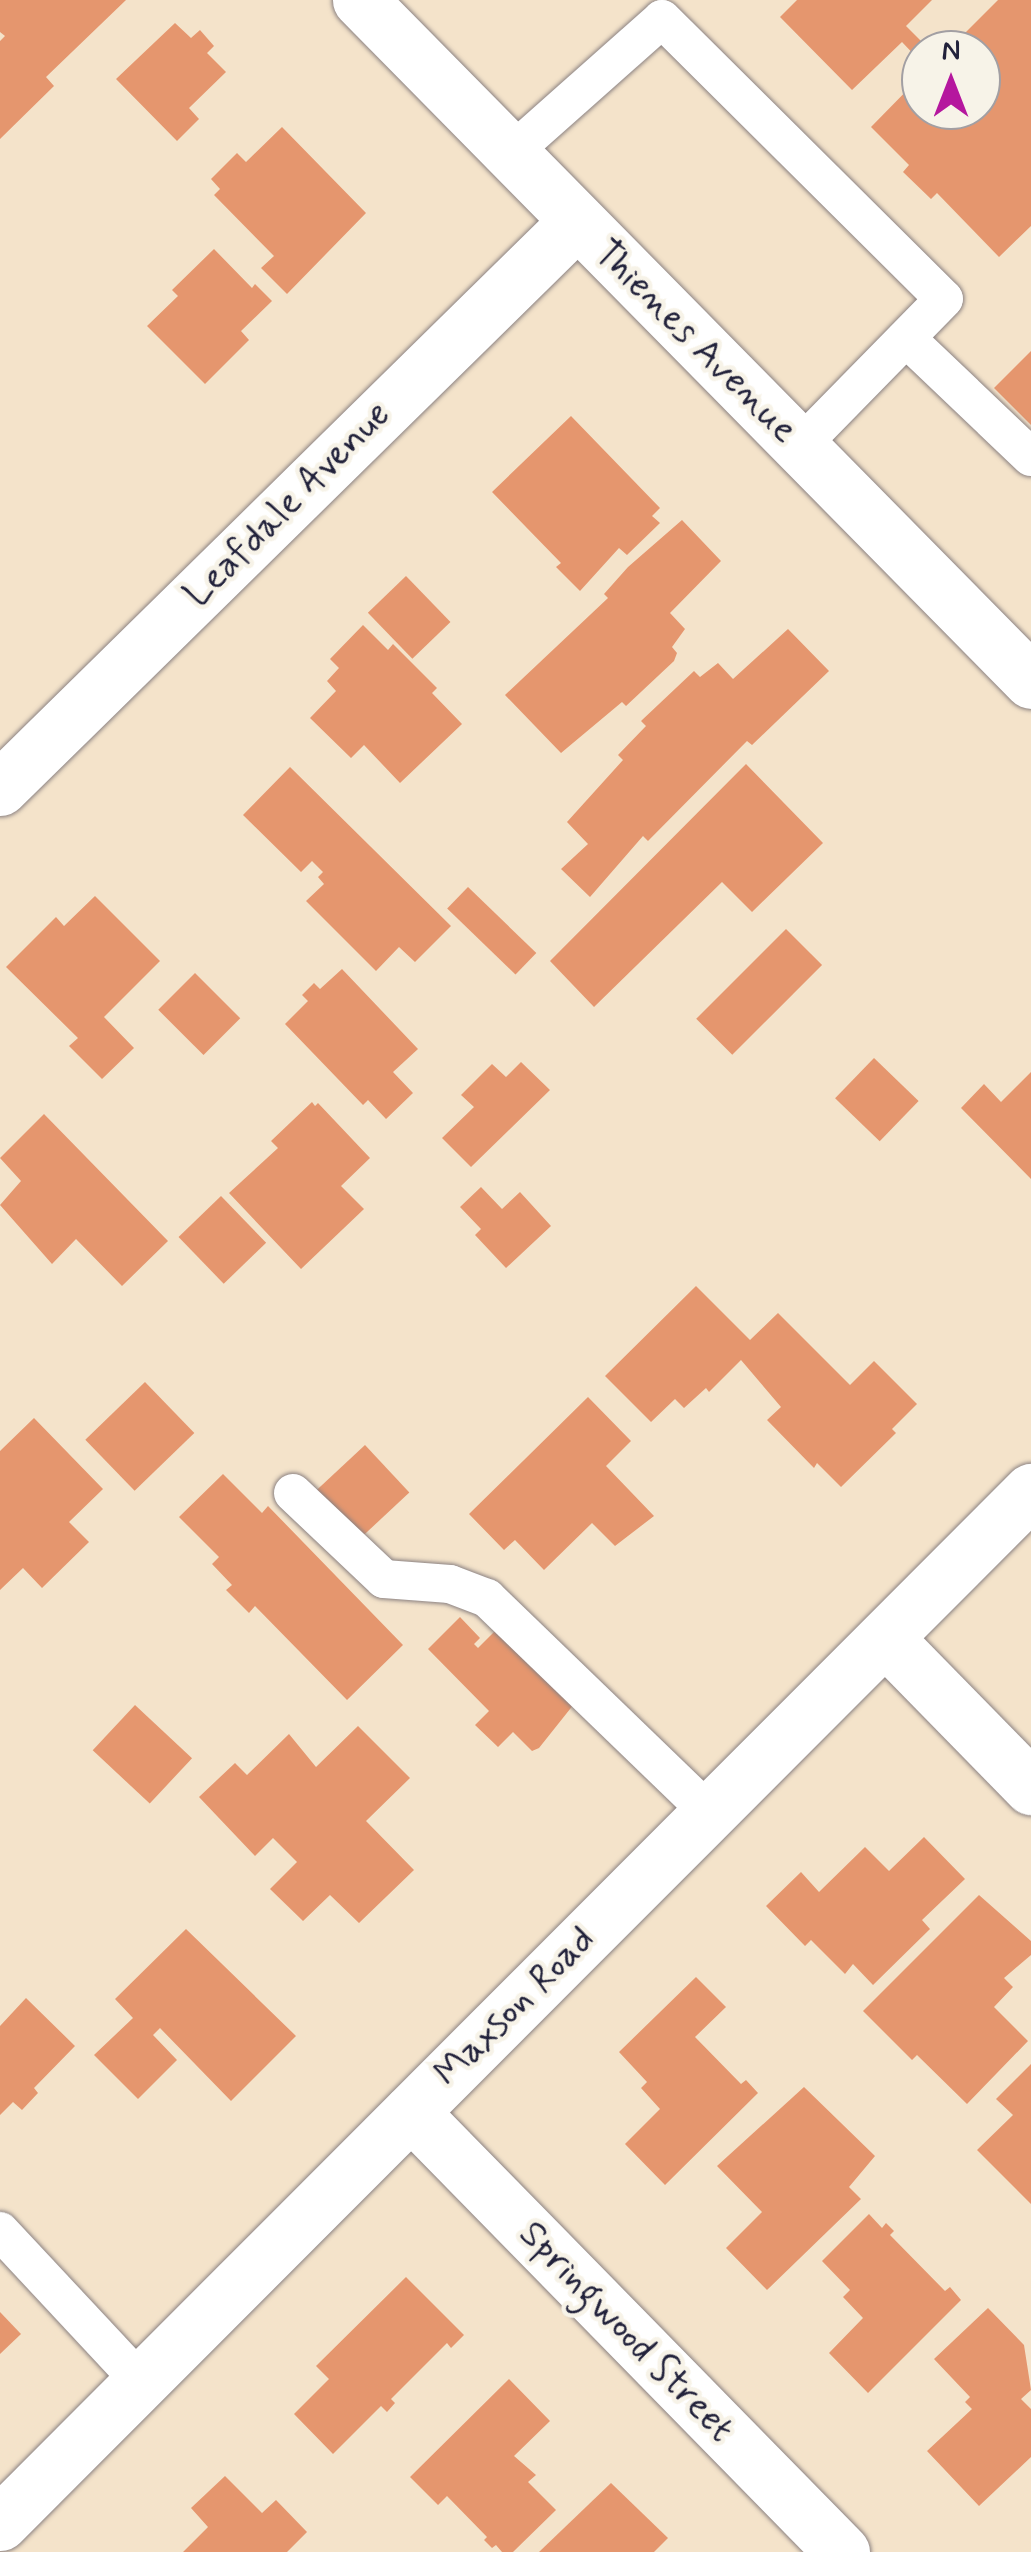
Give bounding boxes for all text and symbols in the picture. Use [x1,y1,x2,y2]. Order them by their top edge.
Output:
north arrow [901,30,1001,130]
text: N [942,33,960,70]
street label: Thienes Avenue [588,235,802,449]
street label: Leafdale Avenue [174,391,402,619]
street label: Maxson Road [425,1917,605,2097]
street label: Springwood Street [507,2209,745,2455]

